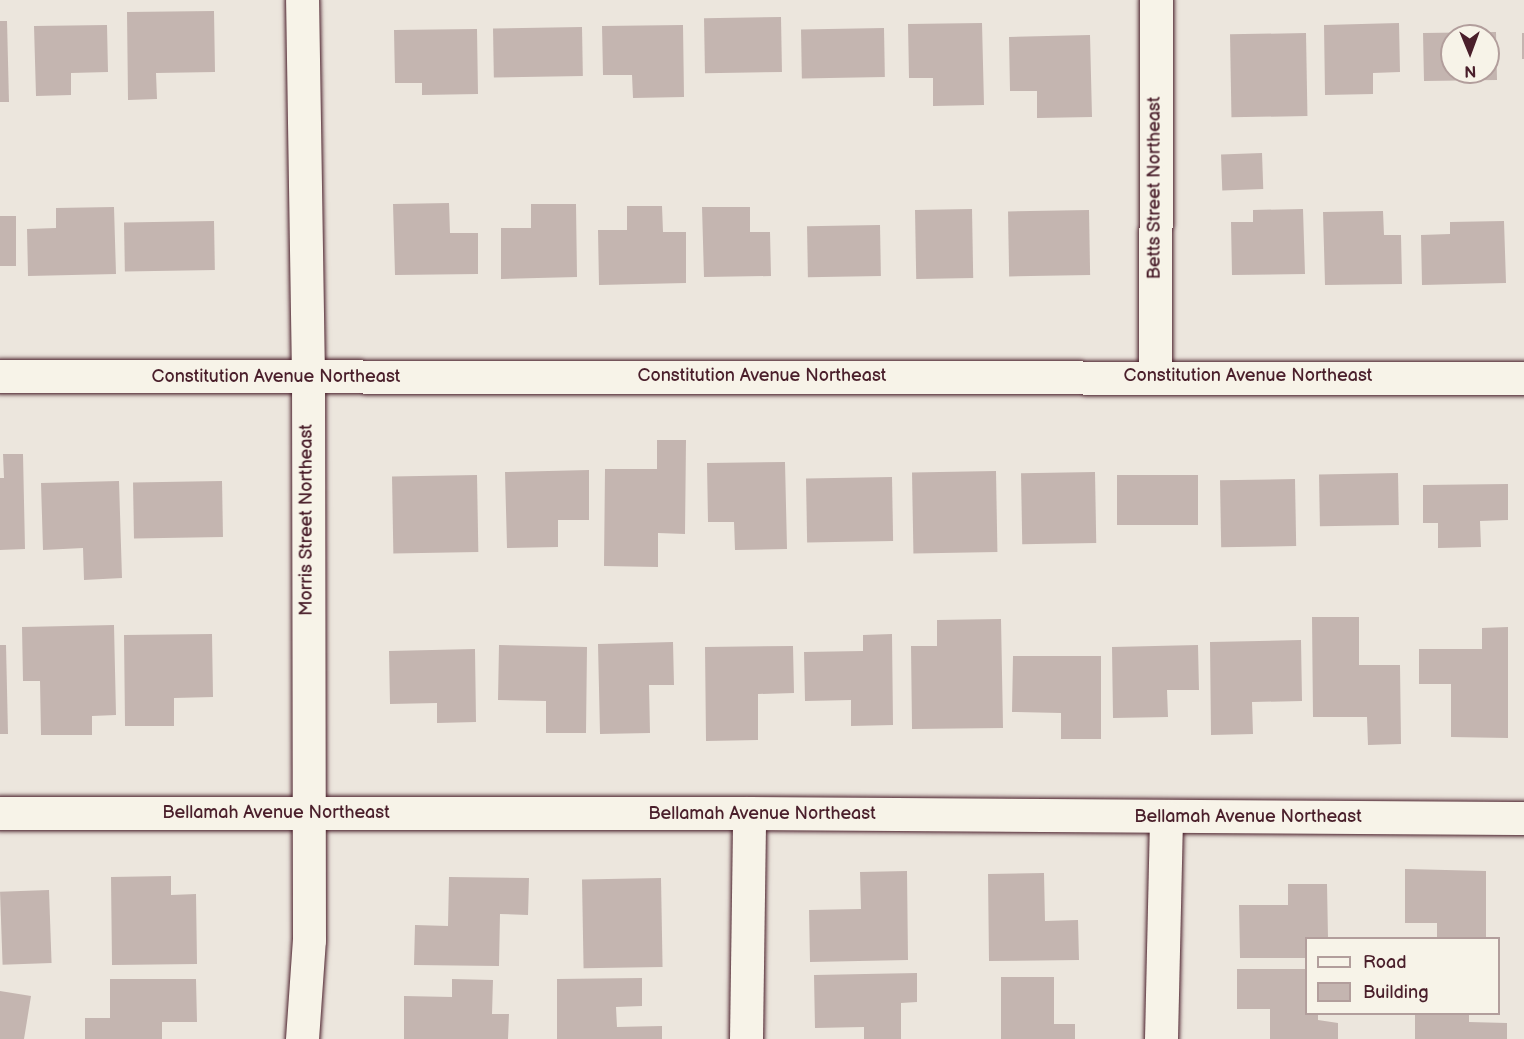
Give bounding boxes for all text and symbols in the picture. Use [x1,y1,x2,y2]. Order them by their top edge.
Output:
north arrow [1440,24,1500,84]
text: N [1464,61,1476,80]
street label: Betts Street Northeast [1144,96,1166,280]
street label: Constitution Avenue Northeast [638,365,886,387]
street label: Constitution Avenue Northeast [1124,365,1372,387]
street label: Constitution Avenue Northeast [152,366,400,388]
street label: Morris Street Northeast [296,424,318,616]
street label: Bellamah Avenue Northeast [162,802,390,824]
street label: Bellamah Avenue Northeast [648,803,876,825]
street label: Bellamah Avenue Northeast [1134,806,1362,828]
legend [1305,937,1500,1015]
text: Road [1363,952,1407,973]
text: Building [1363,982,1429,1003]

